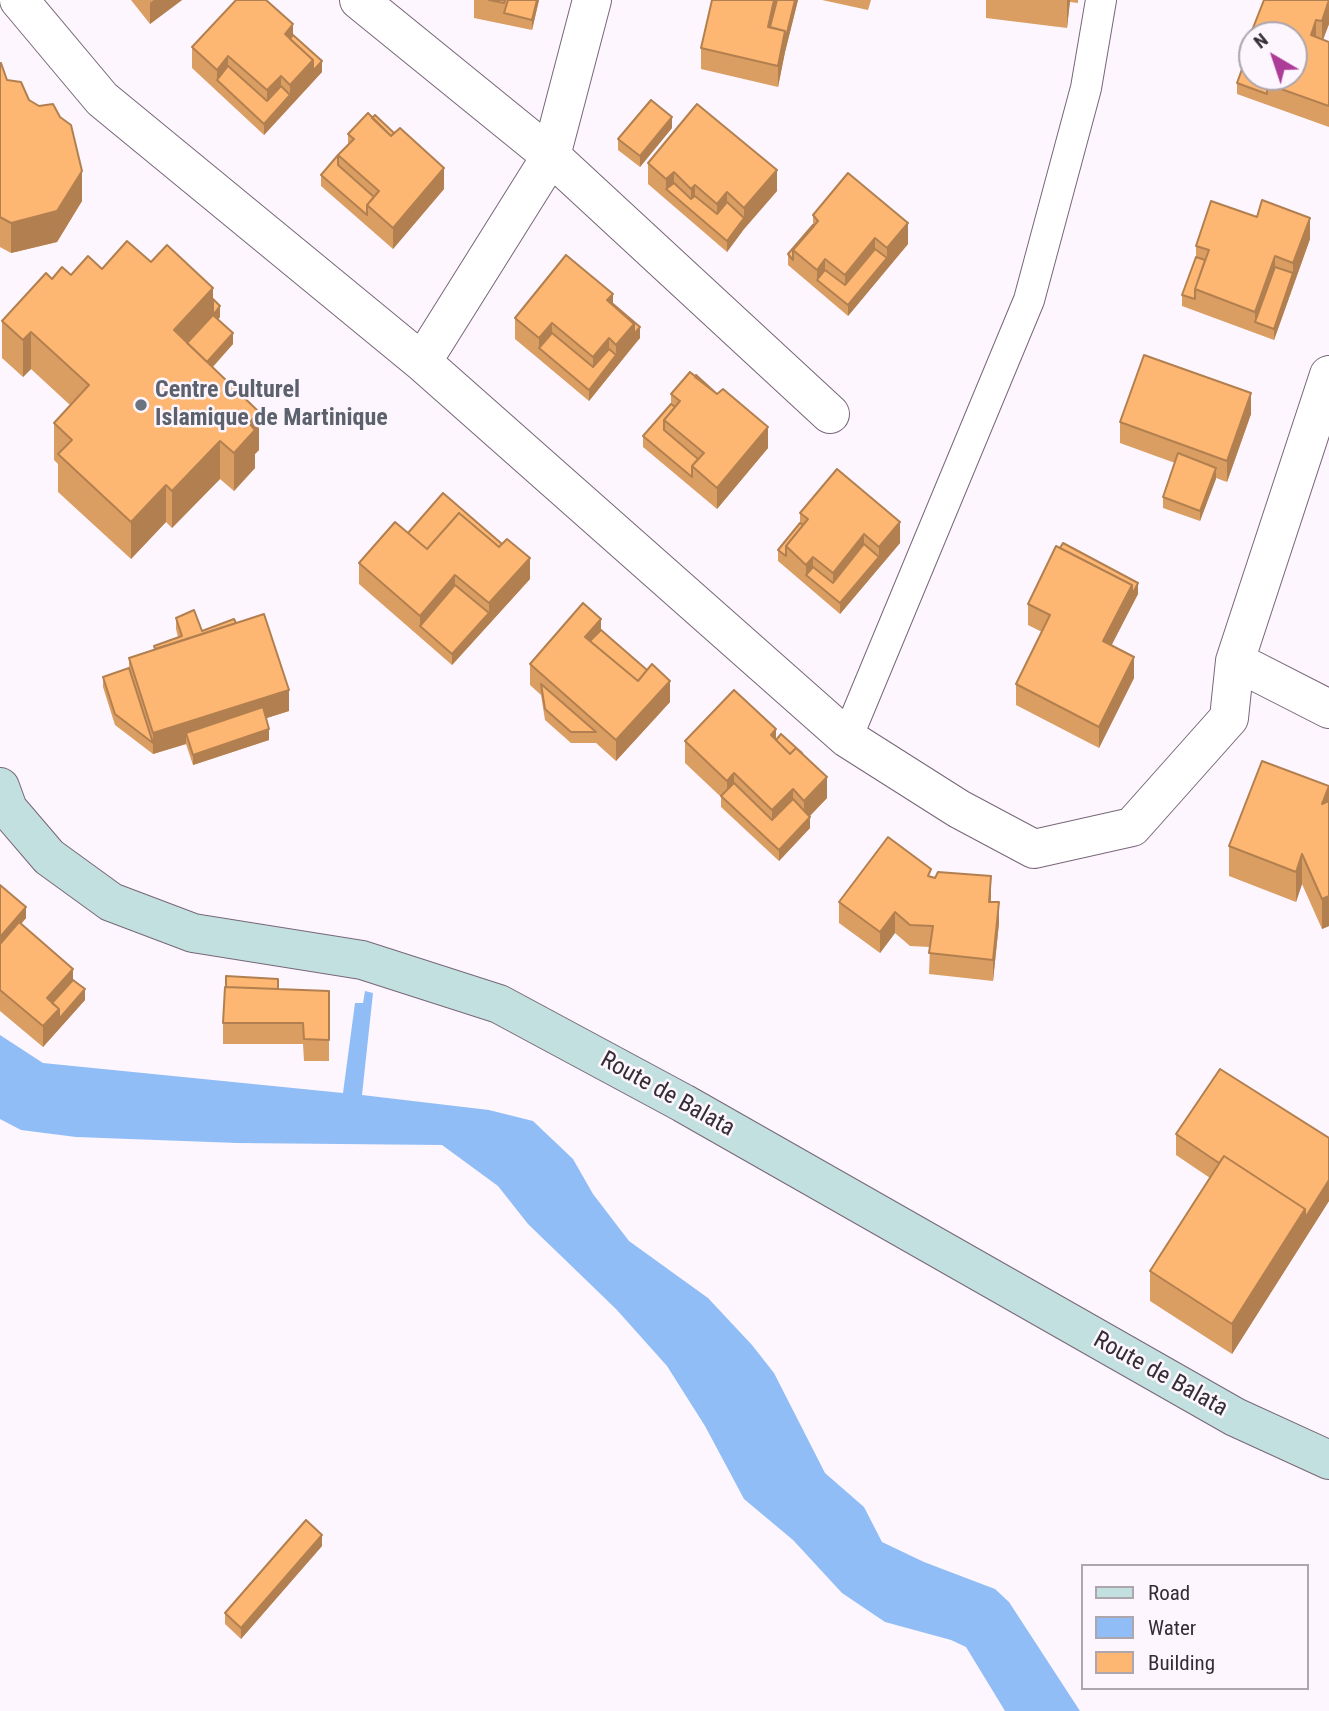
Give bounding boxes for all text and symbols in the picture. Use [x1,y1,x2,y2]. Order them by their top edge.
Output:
north arrow [1238,21,1308,91]
text: N [1249,28,1272,53]
place label: Centre Culturel Islamique de Martinique [155,377,388,433]
marker: Centre Culturel Islamique de Martinique [133,397,149,413]
street label: Route de Balata [595,1046,739,1144]
street label: Route de Balata [1088,1326,1232,1424]
legend [1080,1564,1308,1690]
text: Road [1148,1581,1190,1605]
text: Water [1148,1616,1196,1640]
text: Building [1148,1651,1215,1675]

